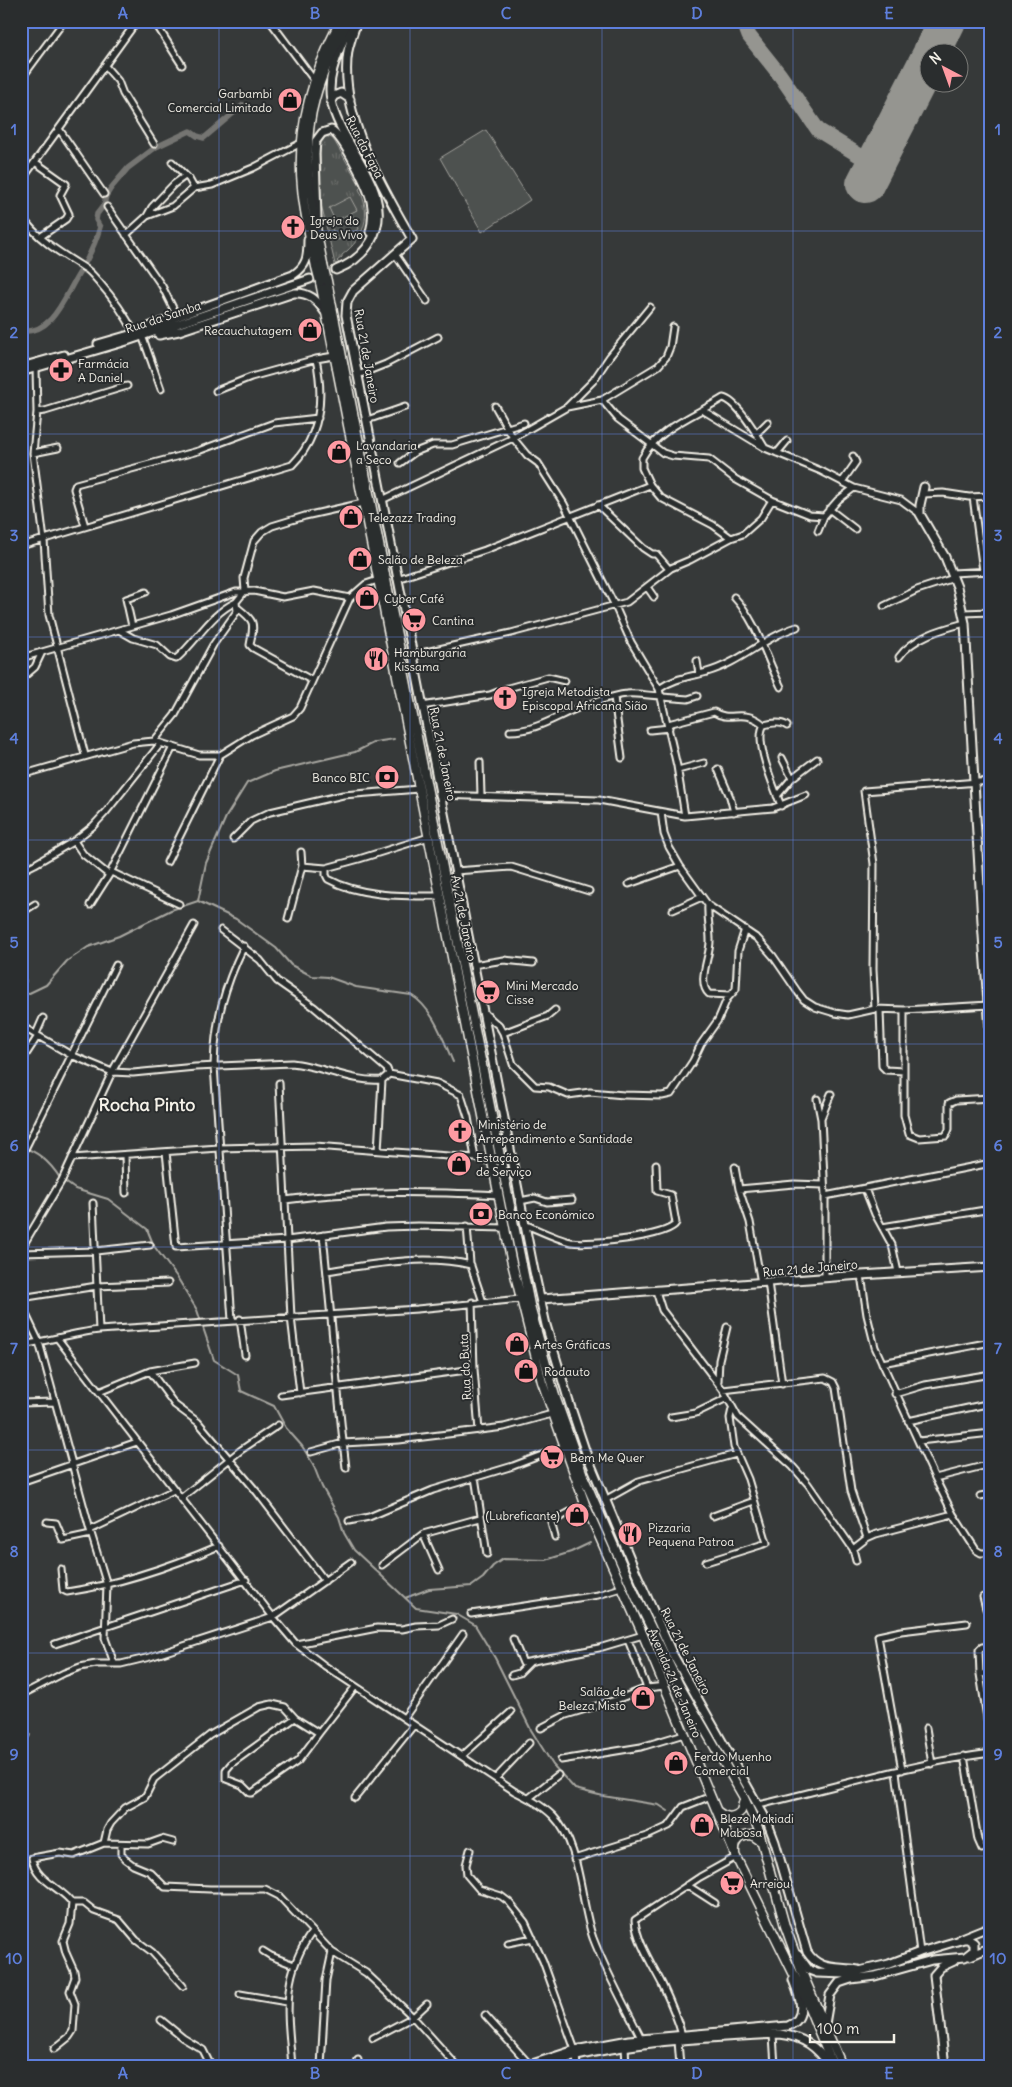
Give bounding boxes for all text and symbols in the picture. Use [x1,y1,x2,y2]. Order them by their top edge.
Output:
text: A [118,3,128,23]
text: B [310,3,321,23]
text: C [501,3,512,23]
text: D [691,3,703,23]
text: E [884,3,894,23]
north arrow [920,42,970,92]
text: N [926,48,945,68]
place label: Garbambi Comercial Limitado [167,86,272,115]
shop icon: Garbambi Comercial Limitado [277,87,303,113]
street label: Rua da Fapa [343,113,387,181]
text: 1 [11,119,17,139]
text: 1 [995,119,1001,139]
place label: Igreja do Deus Vivo [310,213,363,242]
church icon: Igreja do Deus Vivo [280,214,306,240]
street label: Rua da Samba [123,298,203,336]
street label: Rua 21 de Janeiro [351,308,383,404]
shop icon: Recauchutagem [297,317,323,343]
text: 2 [10,322,19,342]
text: 2 [994,322,1003,342]
place label: Recauchutagem [204,323,292,338]
place label: Farmácia A Daniel [78,356,129,385]
pharmacy icon: Farmácia A Daniel [48,357,74,383]
place label: Lavandaria a Seco [356,438,417,467]
shop icon: Lavandaria a Seco [326,439,352,465]
shop icon: Telezazz Trading [338,504,364,530]
place label: Telezazz Trading [368,510,456,525]
text: 3 [9,525,19,545]
text: 3 [993,525,1003,545]
shop icon: Salão de Beleza [347,546,373,572]
place label: Salão de Beleza [378,552,463,567]
shop icon: Cyber Café [354,585,380,611]
place label: Cyber Café [384,591,444,606]
supermarket icon: Cantina [401,607,427,633]
place label: Cantina [432,613,474,628]
place label: Hamburgaria Kissama [394,645,467,674]
restaurant icon: Hamburgaria Kissama [363,646,389,672]
place label: Igreja Metodista Episcopal Africana Sião [522,684,648,713]
church icon: Igreja Metodista Episcopal Africana Sião [492,685,518,711]
street label: Rua 21 de Janeiro [427,706,460,802]
text: 4 [9,728,19,748]
text: 4 [993,728,1003,748]
bank icon: Banco BIC [374,764,400,790]
place label: Banco BIC [312,770,370,785]
street label: Av 21 de Janeiro [448,874,480,963]
text: 5 [9,932,19,952]
text: 5 [993,932,1003,952]
place label: Mini Mercado Cisse [506,978,579,1007]
supermarket icon: Mini Mercado Cisse [475,979,501,1005]
district label: Rocha Pinto [99,1093,195,1116]
place label: Ministério de Arrependimento e Santidade [478,1117,633,1146]
church icon: Ministério de Arrependimento e Santidade [447,1118,473,1144]
text: 6 [9,1135,19,1155]
text: 6 [993,1135,1003,1155]
place label: Estação de Serviço [476,1150,532,1179]
shop icon: Estação de Serviço [446,1151,472,1177]
bank icon: Banco Económico [468,1201,494,1227]
place label: Banco Económico [498,1207,595,1222]
street label: Rua 21 de Janeiro [762,1256,858,1280]
shop icon: Artes Gráficas [504,1331,530,1357]
street label: Rua do Buta [456,1333,474,1401]
place label: Artes Gráficas [534,1337,611,1352]
text: 7 [10,1338,18,1358]
text: 7 [994,1338,1002,1358]
shop icon: Rodauto [513,1358,539,1384]
place label: Rodauto [544,1364,590,1379]
supermarket icon: Bem Me Quer [539,1444,565,1470]
place label: Bem Me Quer [570,1450,644,1465]
shop icon: (Lubreficante) [564,1502,590,1528]
place label: (Lubreficante) [485,1508,560,1523]
place label: Pizzaria Pequena Patroa [648,1520,734,1549]
restaurant icon: Pizzaria Pequena Patroa [617,1521,643,1547]
text: 8 [9,1541,19,1561]
text: 8 [993,1541,1003,1561]
street label: Rua 21 de Janeiro [658,1605,714,1697]
street label: Avenida 21 de Janeiro [645,1626,705,1740]
place label: Salão de Beleza Misto [559,1684,626,1713]
shop icon: Salão de Beleza Misto [630,1685,656,1711]
text: 9 [9,1744,19,1764]
text: 9 [993,1744,1003,1764]
place label: Ferdo Muenho Comercial [694,1749,772,1778]
shop icon: Ferdo Muenho Comercial [663,1750,689,1776]
place label: Bleze Makiadi Mabosa [720,1811,794,1840]
shop icon: Bleze Makiadi Mabosa [689,1812,715,1838]
supermarket icon: Arreiou [719,1870,745,1896]
place label: Arreiou [750,1876,790,1891]
text: 10 [6,1948,22,1968]
text: 10 [990,1948,1006,1968]
scale bar [810,2012,893,2044]
text: 100 m [817,2019,859,2038]
text: A [118,2063,128,2083]
text: B [310,2063,321,2083]
text: C [501,2063,512,2083]
text: D [691,2063,703,2083]
text: E [884,2063,894,2083]

